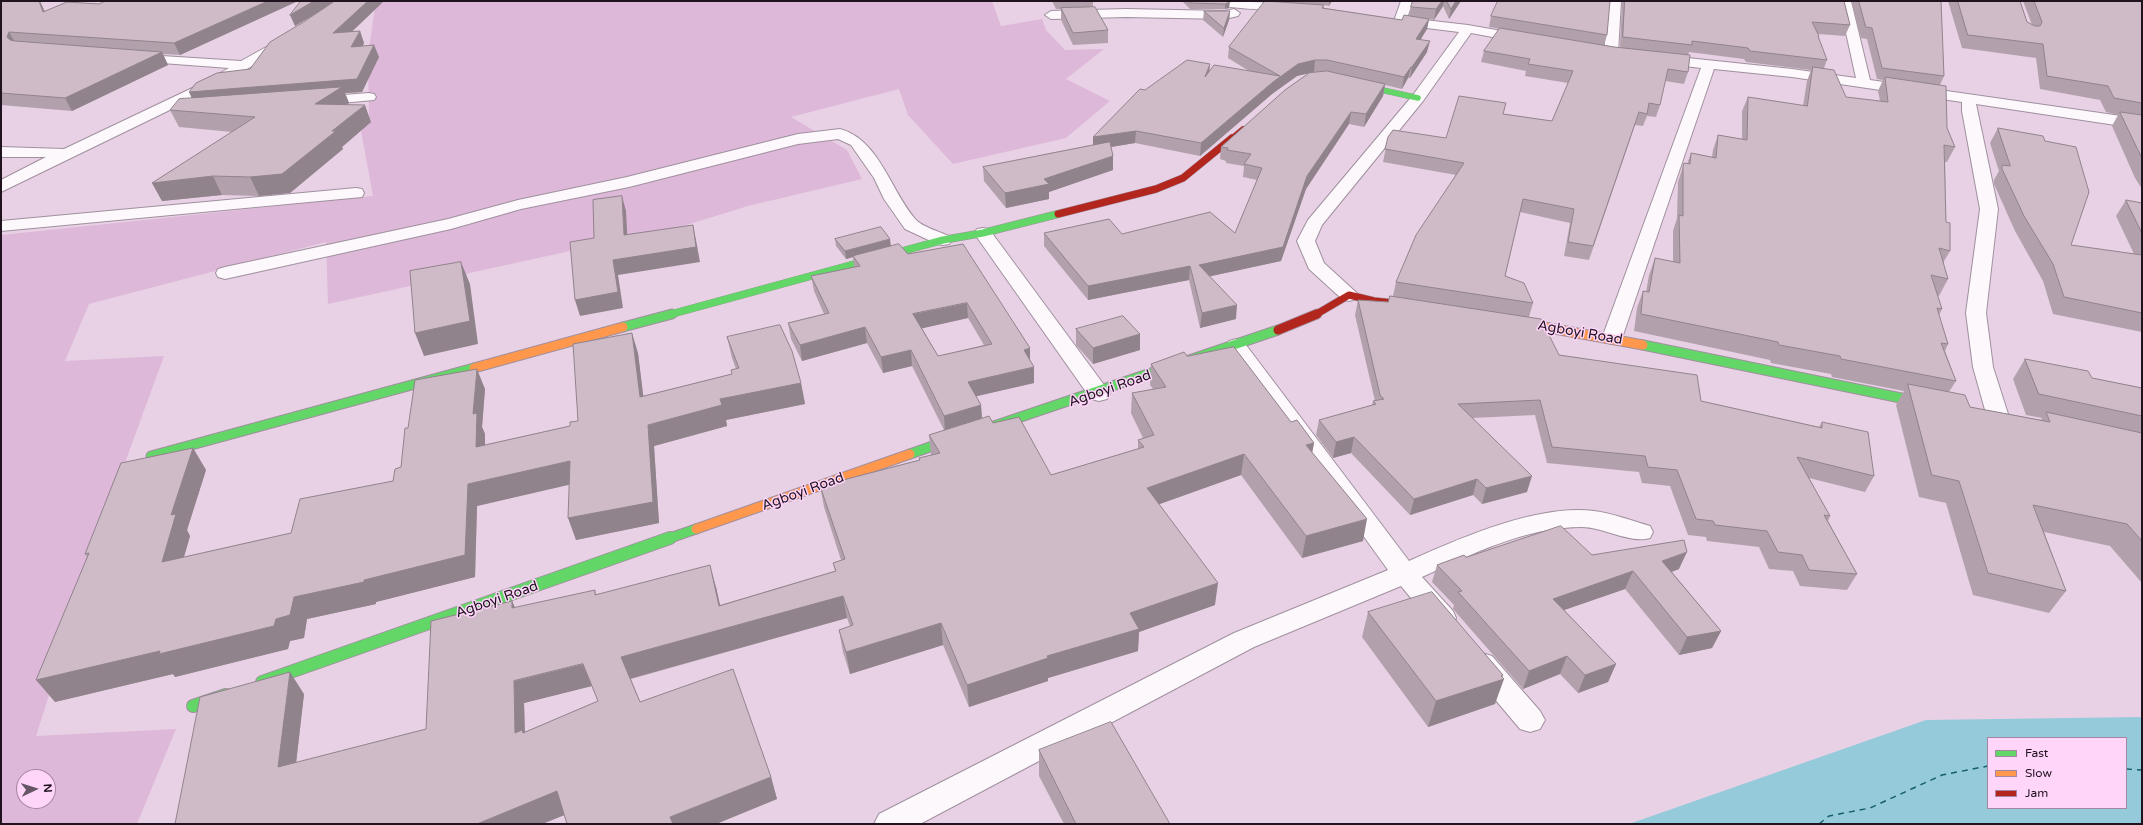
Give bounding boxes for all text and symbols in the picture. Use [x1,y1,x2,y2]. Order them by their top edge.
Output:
street label: Agboyi Road [1536,317,1624,349]
street label: Agboyi Road [1067,367,1153,411]
street label: Agboyi Road [760,469,846,515]
street label: Agboyi Road [454,578,540,622]
legend [1987,737,2127,809]
text: Fast [2025,746,2048,760]
text: Slow [2025,766,2052,780]
north arrow [16,769,56,809]
text: N [41,783,54,793]
text: Jam [2025,786,2048,800]

